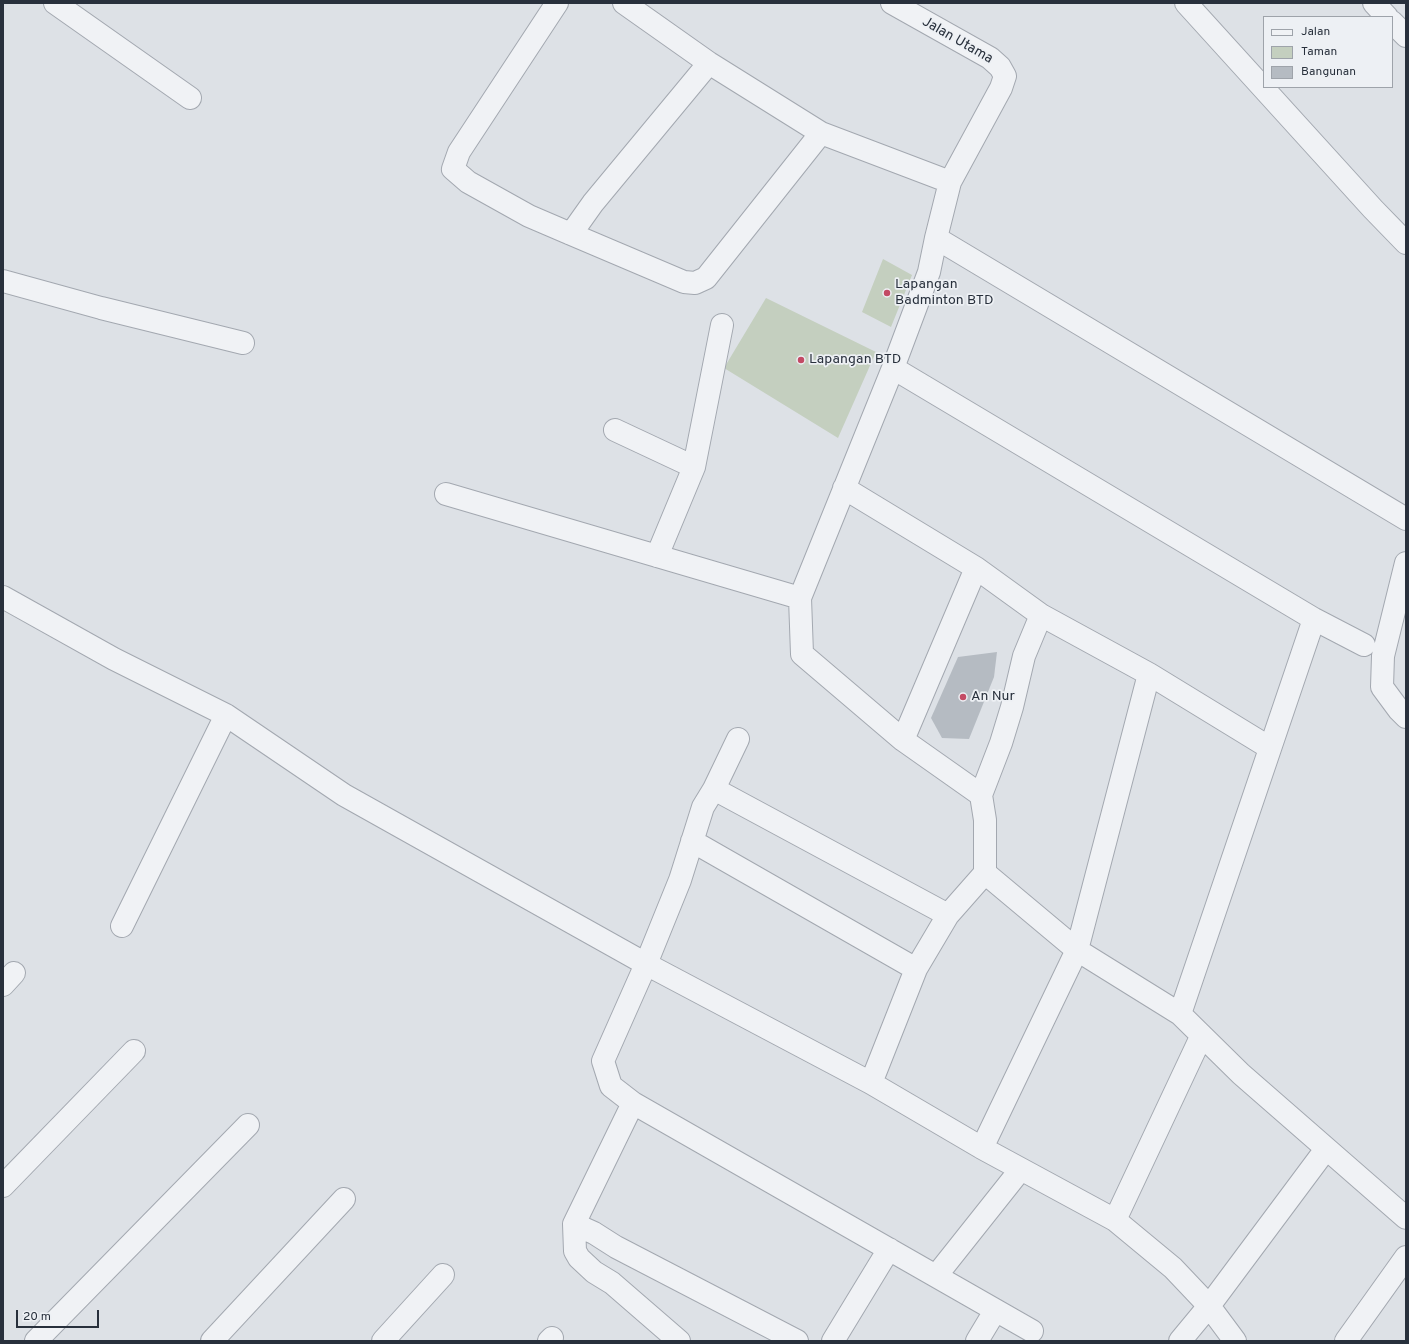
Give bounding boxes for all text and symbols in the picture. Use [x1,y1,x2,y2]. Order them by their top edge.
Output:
street label: Jalan Utama [919,14,995,68]
legend [1263,16,1393,88]
text: Jalan [1301,24,1330,40]
text: Taman [1301,44,1337,60]
text: Bangunan [1301,64,1356,80]
place label: Lapangan Badminton BTD [895,277,993,310]
marker: Lapangan Badminton BTD [882,288,892,298]
place label: Lapangan BTD [809,352,901,368]
marker: Lapangan BTD [796,355,806,365]
place label: An Nur [971,689,1015,705]
marker: An Nur [958,692,968,702]
scale bar [18,1302,101,1328]
text: 20 m [23,1309,51,1325]

